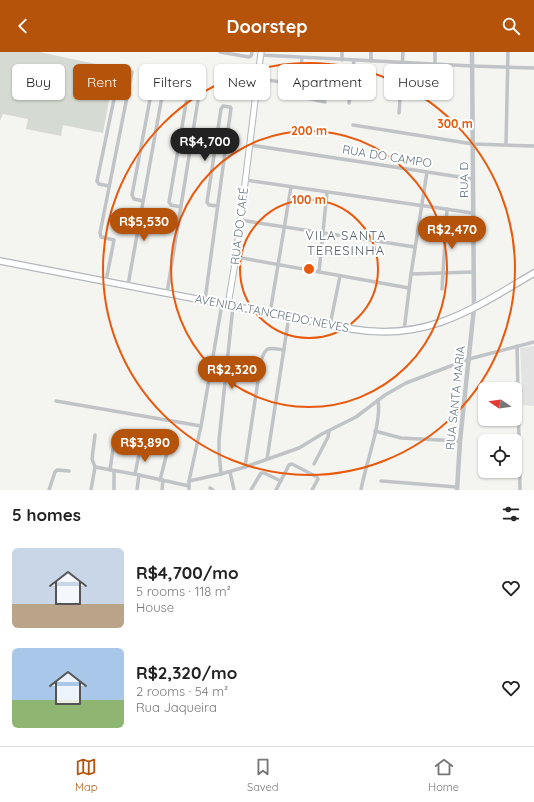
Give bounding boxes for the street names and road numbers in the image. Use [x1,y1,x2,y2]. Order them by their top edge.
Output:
street label: RUA DO CAMPO [341,142,433,170]
street label: RUA D [456,162,471,198]
street label: RUA DO CAFÉ [227,186,251,266]
street label: AVENIDA TANCREDO NEVES [194,291,351,335]
street label: RUA SANTA MARIA [442,345,468,451]

